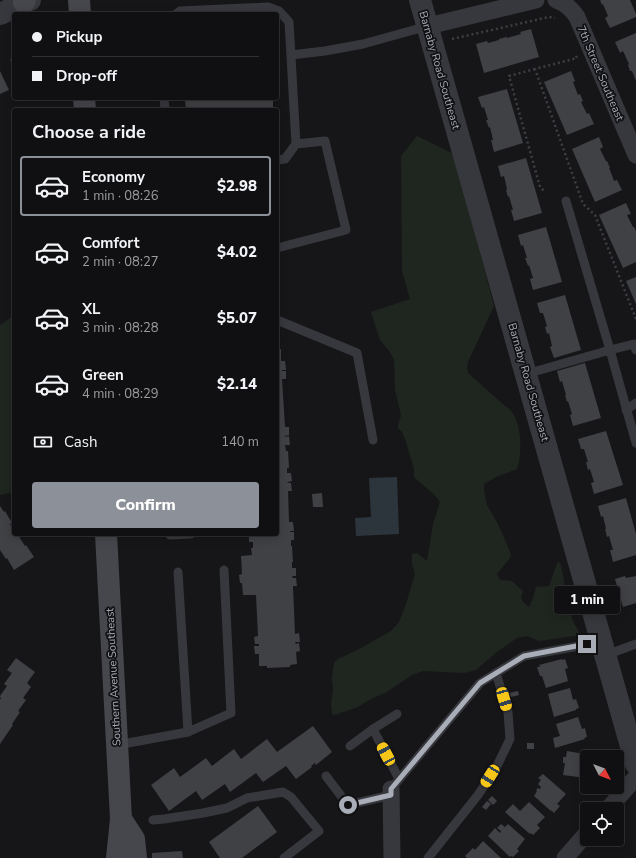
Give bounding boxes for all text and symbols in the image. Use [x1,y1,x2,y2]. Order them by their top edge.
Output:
street label: Barnaby Road Southeast [415,9,464,131]
street label: 7th Street Southeast [574,23,627,123]
text: Pickup [56,27,102,47]
text: Drop-off [56,66,117,86]
text: Choose a ride [32,120,146,144]
text: Economy [82,167,145,187]
icon: car [34,168,70,204]
text: $2.98 [217,176,257,196]
text: 1 min · 08:26 [82,187,158,205]
text: Comfort [82,233,139,253]
icon: car [34,234,70,270]
text: $4.02 [217,242,257,262]
text: 2 min · 08:27 [82,253,158,271]
text: XL [82,299,101,319]
icon: car [34,300,70,336]
text: $5.07 [217,308,257,328]
text: 3 min · 08:28 [82,319,158,337]
street label: Barnaby Road Southeast [504,321,553,443]
text: Green [82,365,124,385]
icon: car [34,366,70,402]
text: $2.14 [217,374,257,394]
text: 4 min · 08:29 [82,385,158,403]
icon: cash [32,431,54,453]
text: Cash [64,432,98,452]
text: 140 m [221,433,259,451]
button: Confirm [32,482,259,528]
callout: 1 min [554,586,620,614]
text: 1 min [570,591,604,609]
street label: Southern Avenue Southeast [102,607,125,746]
route end [578,635,596,653]
car [495,686,513,712]
car [375,741,397,767]
north arrow [580,750,624,794]
map controls [580,750,624,846]
car [479,763,501,789]
route start [339,796,357,814]
button: locate [580,802,624,846]

